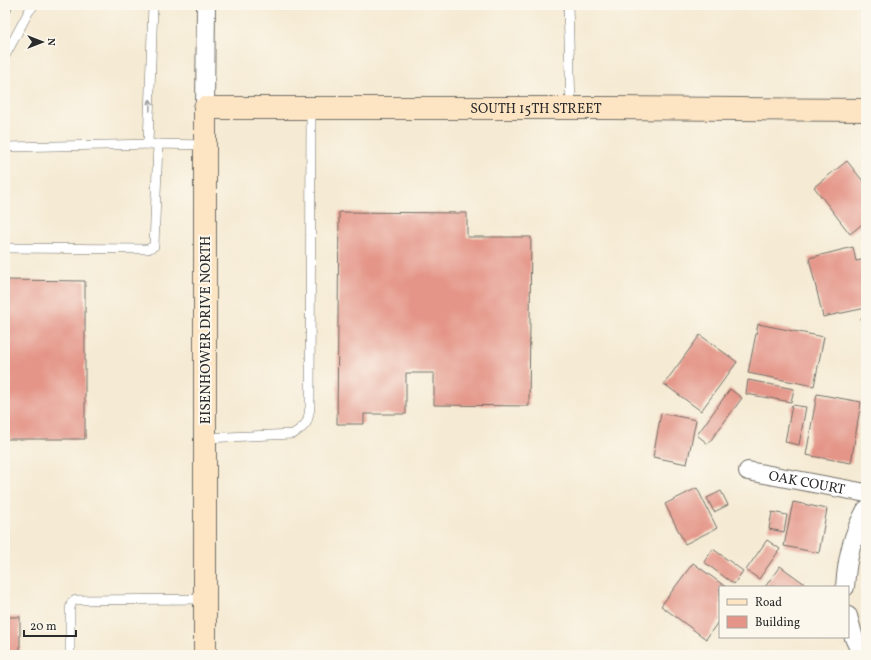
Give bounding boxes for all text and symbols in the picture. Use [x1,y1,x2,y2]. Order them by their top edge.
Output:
north arrow [22,22,62,62]
text: N [43,38,58,46]
one-way arrow [146,99,153,112]
street label: SOUTH 15TH STREET [470,100,602,119]
street label: EISENHOWER DRIVE NORTH [197,236,216,424]
street label: OAK COURT [767,467,847,500]
legend [719,586,849,638]
text: Road [755,595,782,611]
scale bar [24,612,76,638]
text: Building [755,615,800,631]
text: 20 m [30,619,57,635]

